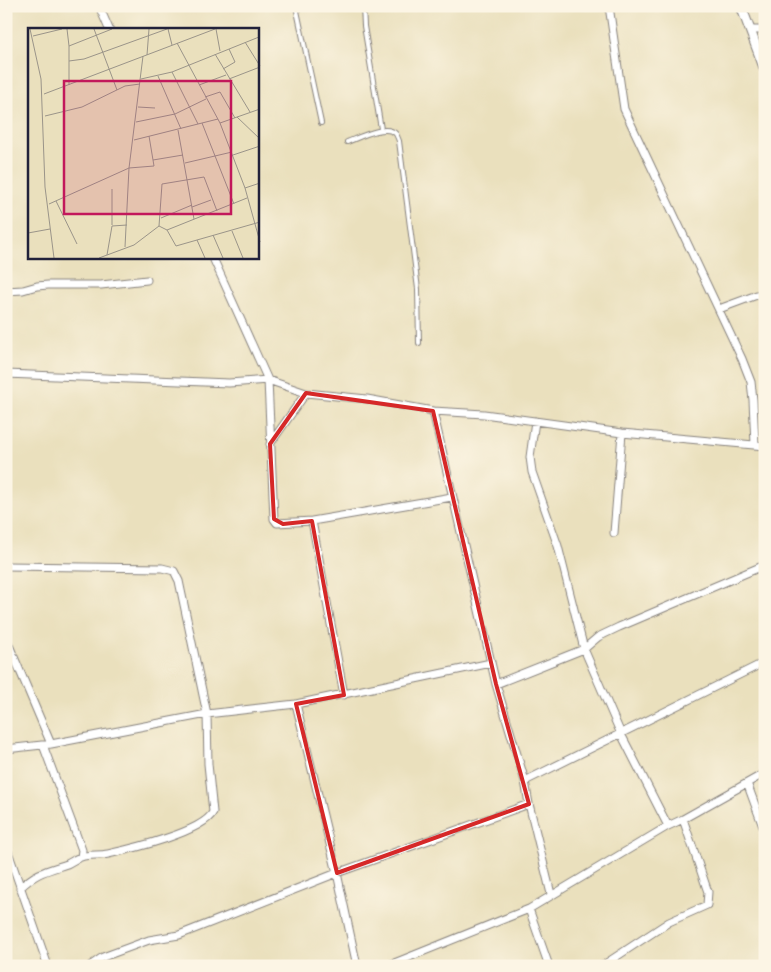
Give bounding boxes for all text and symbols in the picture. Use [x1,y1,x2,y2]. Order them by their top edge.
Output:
inset map [28,28,259,259]

